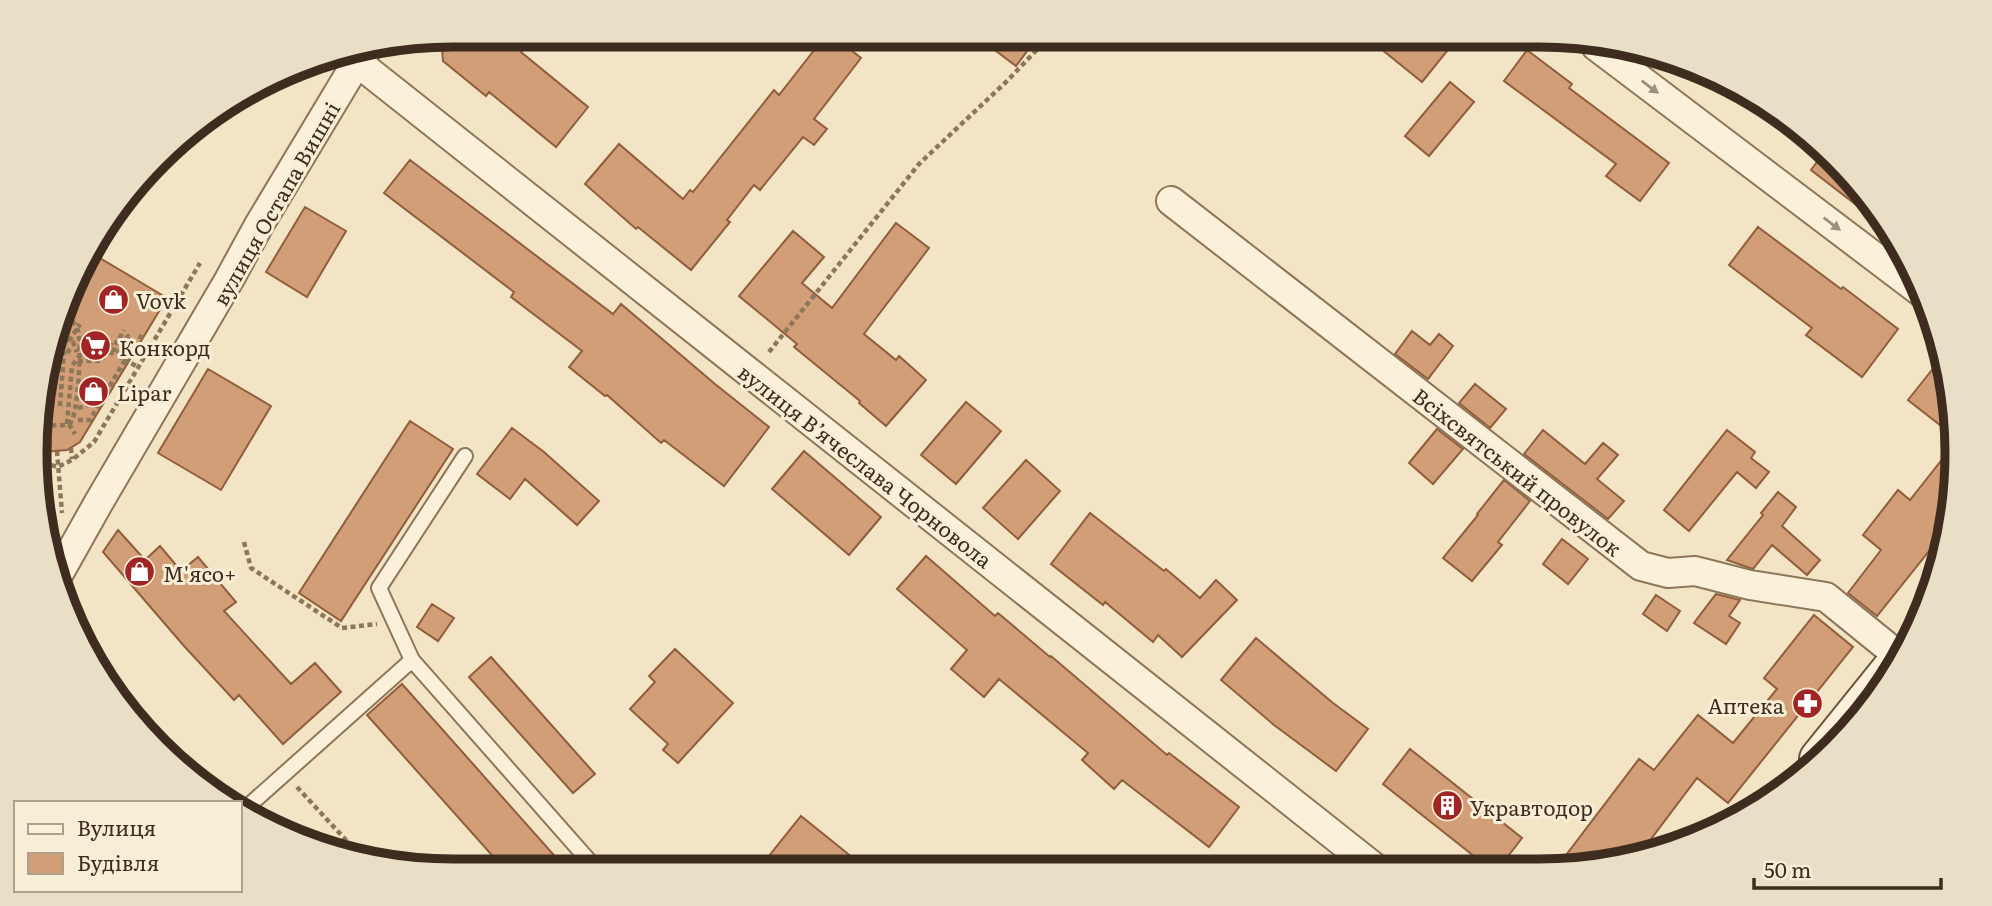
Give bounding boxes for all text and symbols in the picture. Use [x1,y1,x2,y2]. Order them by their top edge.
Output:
one-way arrow [1641,80,1659,95]
street label: вулиця Остапа Вишні [204,95,346,311]
one-way arrow [1823,217,1841,231]
shop icon: Vovk [96,282,130,316]
place label: Vovk [136,284,186,315]
supermarket icon: Конкорд [79,329,113,363]
place label: Конкорд [119,331,210,362]
street label: вулиця Вʼячеслава Чорновола [732,356,1000,575]
shop icon: Lipar [77,374,111,408]
place label: Lipar [117,376,171,407]
street label: Всіхсвятський провулок [1407,380,1629,563]
shop icon: М'ясо+ [123,555,157,589]
place label: М'ясо+ [163,557,236,588]
pharmacy icon: Аптека [1790,687,1824,721]
place label: Аптека [1707,689,1785,720]
building icon: Укравтодор [1430,789,1464,823]
place label: Укравтодор [1470,791,1593,822]
legend [14,801,242,892]
text: Вулиця [77,811,156,842]
text: Будівля [77,846,159,877]
scale bar [1754,846,1941,890]
text: 50 m [1764,853,1811,884]

